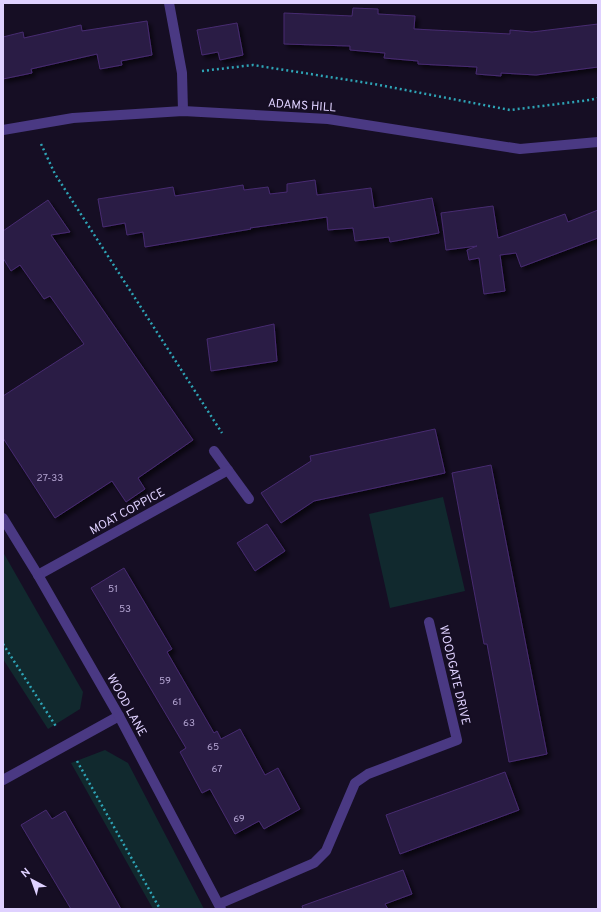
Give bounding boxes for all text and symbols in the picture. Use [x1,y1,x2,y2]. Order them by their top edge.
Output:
street label: ADAMS HILL [267,96,337,116]
house number: 27-33 [37,472,63,485]
street label: MOAT COPPICE [87,485,168,539]
house number: 51 [108,583,118,596]
house number: 53 [119,603,131,616]
street label: WOODGATE DRIVE [435,624,473,727]
street label: WOOD LANE [102,671,150,740]
house number: 59 [159,675,171,688]
house number: 61 [172,696,182,709]
house number: 63 [183,717,195,730]
house number: 65 [207,741,219,754]
house number: 67 [212,763,223,776]
house number: 69 [233,813,245,826]
north arrow [12,860,52,900]
text: N [19,865,34,881]

